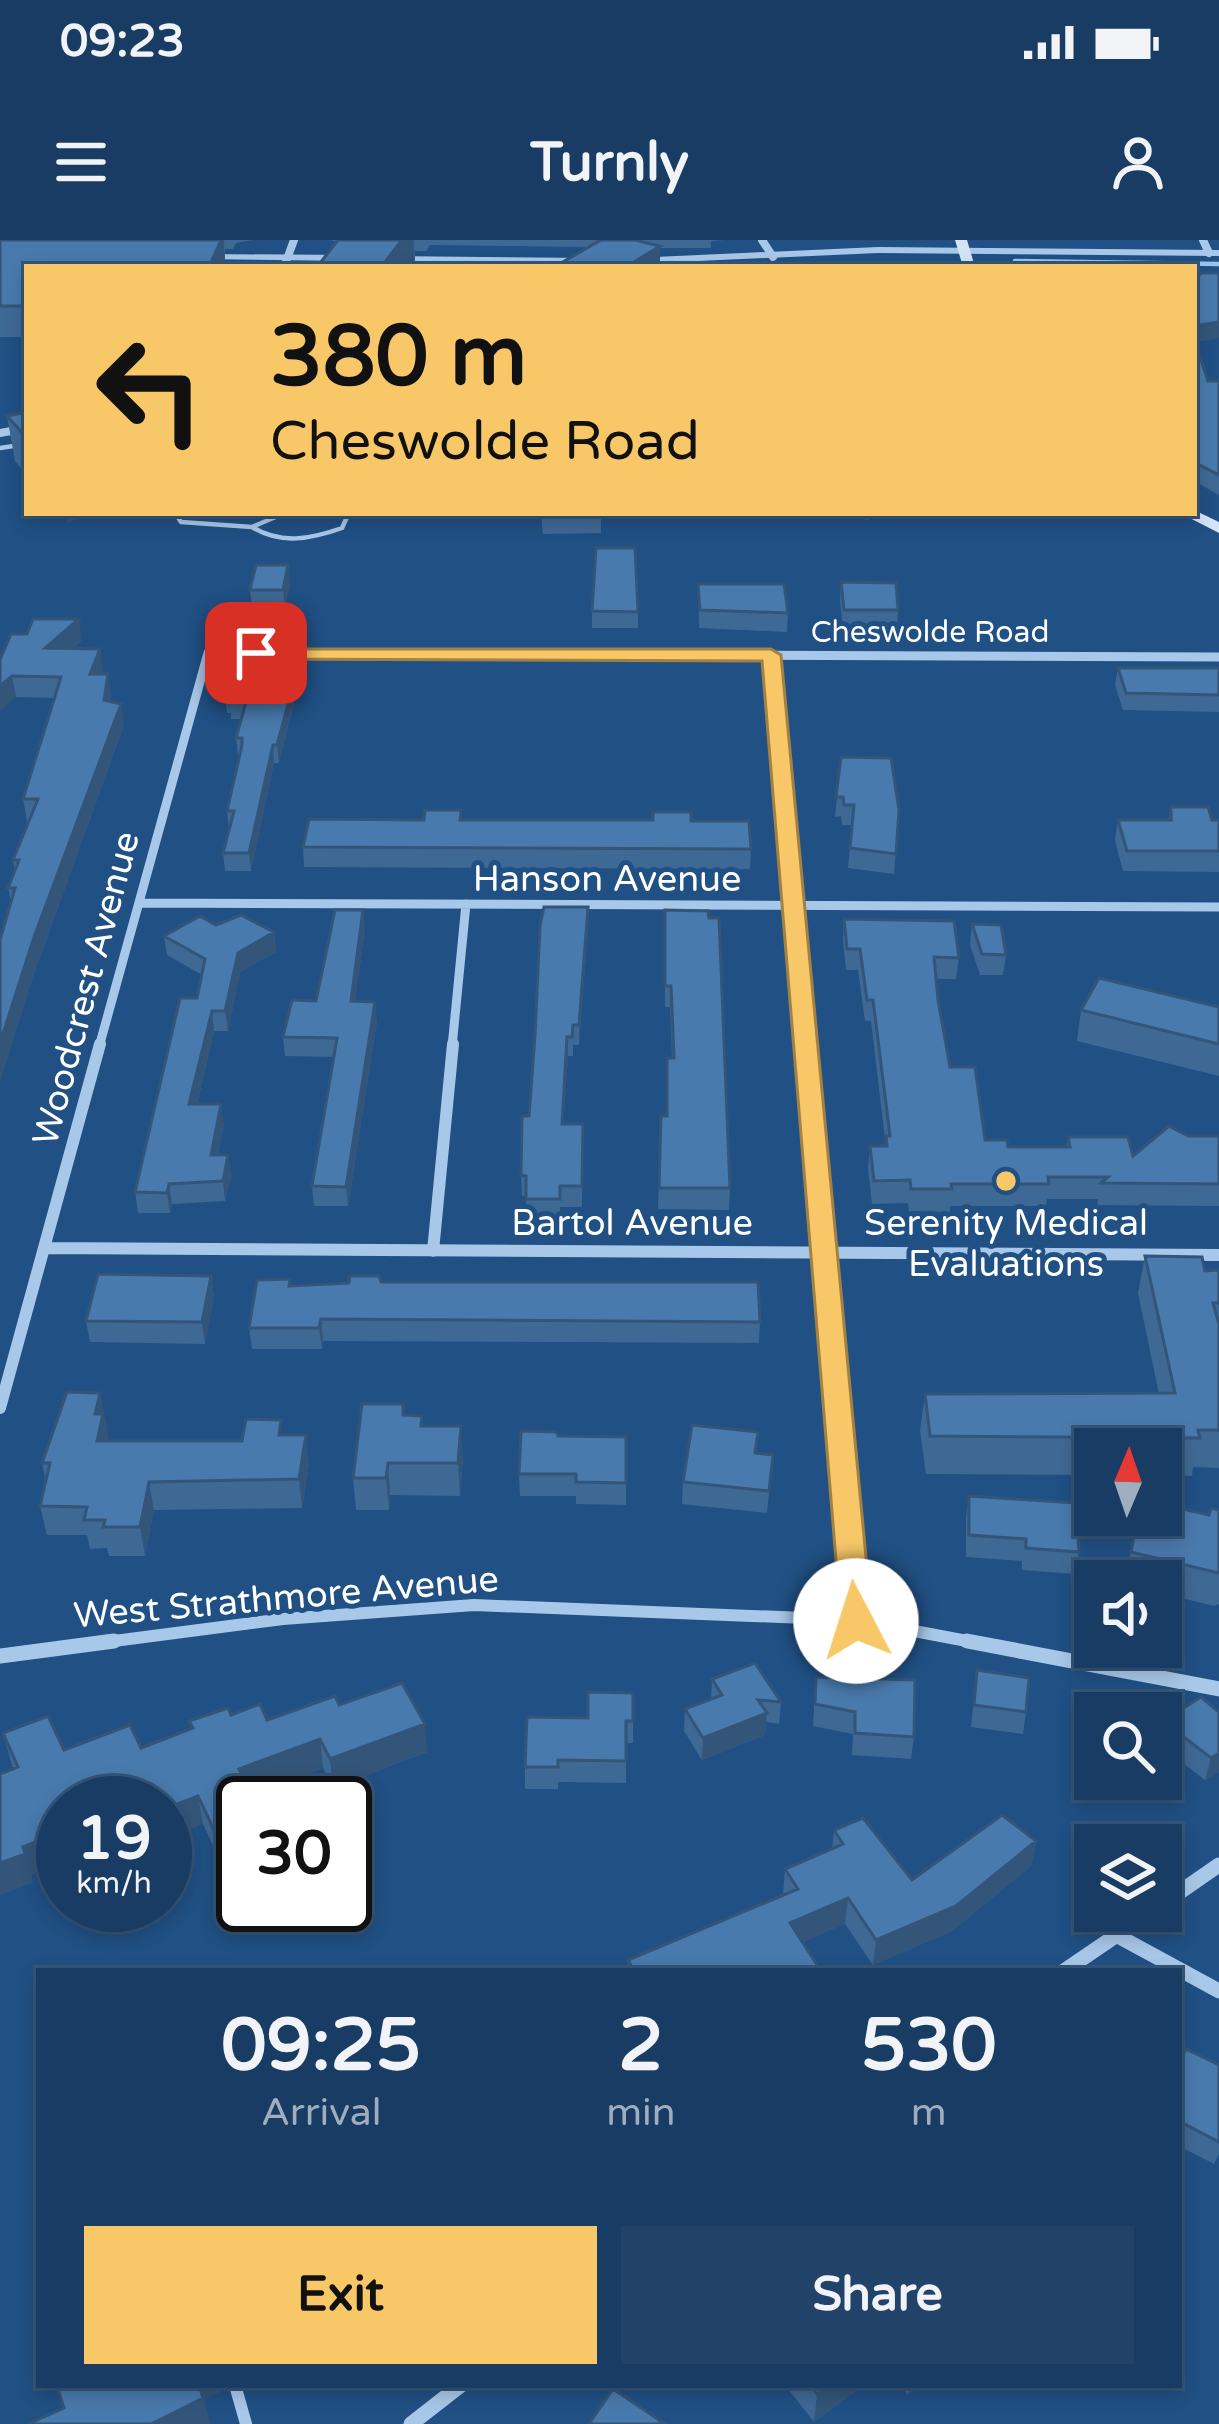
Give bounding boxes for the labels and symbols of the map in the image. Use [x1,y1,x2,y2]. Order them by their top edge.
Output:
pin [205,602,307,704]
street label: Cheswolde Road [811,614,1049,651]
street label: Woodcrest Avenue [24,827,149,1150]
street label: Hanson Avenue [473,858,741,901]
marker: Serenity Medical Evaluations [993,1168,1019,1194]
street label: Bartol Avenue [511,1202,753,1245]
place label: Serenity Medical Evaluations [864,1202,1148,1286]
north arrow [1074,1428,1182,1536]
street label: West Strathmore Avenue [72,1557,500,1638]
position arrow [793,1558,919,1684]
speed limit sign: 30 [216,1776,372,1932]

